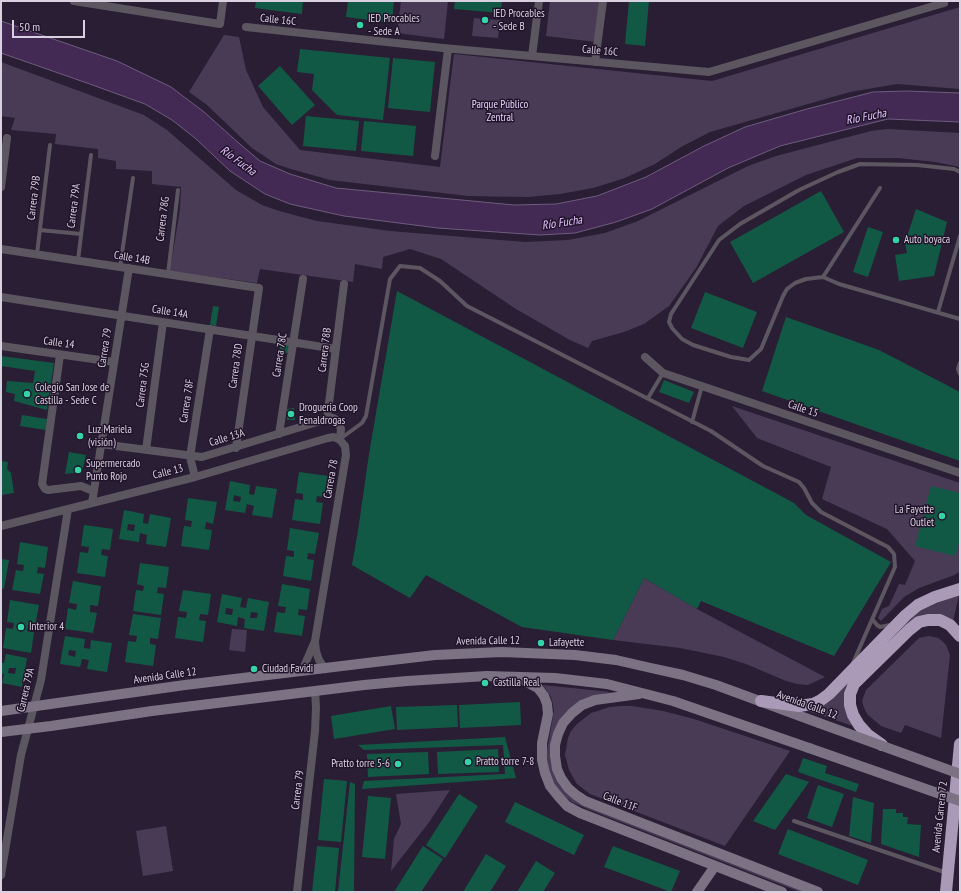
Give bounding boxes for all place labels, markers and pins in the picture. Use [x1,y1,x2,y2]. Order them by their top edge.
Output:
place label: IED Procables - Sede B [493,7,545,33]
place label: IED Procables - Sede A [368,12,420,38]
marker: IED Procables - Sede B [480,15,490,25]
marker: IED Procables - Sede A [355,20,365,30]
place label: Auto boyaca [904,233,950,247]
marker: Auto boyaca [891,235,901,245]
place label: Colegio San Jose de Castilla - Sede C [35,381,109,407]
marker: Colegio San Jose de Castilla - Sede C [22,389,32,399]
place label: Drogueria Coop Fenaldrogas [299,401,358,427]
marker: Drogueria Coop Fenaldrogas [286,409,296,419]
place label: Luz Mariela (visión) [88,423,132,449]
marker: Luz Mariela (visión) [75,431,85,441]
place label: Supermercado Punto Rojo [86,457,140,483]
marker: Supermercado Punto Rojo [73,465,83,475]
place label: La Fayette Outlet [895,503,934,529]
marker: La Fayette Outlet [937,511,947,521]
place label: Interior 4 [29,620,64,634]
marker: Interior 4 [16,622,26,632]
place label: Lafayette [549,636,584,650]
marker: Lafayette [536,638,546,648]
place label: Ciudad Favidi [262,662,313,676]
marker: Ciudad Favidi [249,664,259,674]
place label: Castilla Real [493,676,540,690]
marker: Castilla Real [480,678,490,688]
place label: Pratto torre 7-8 [476,755,534,769]
place label: Pratto torre 5-6 [331,757,390,771]
marker: Pratto torre 7-8 [463,757,473,767]
marker: Pratto torre 5-6 [393,759,403,769]

